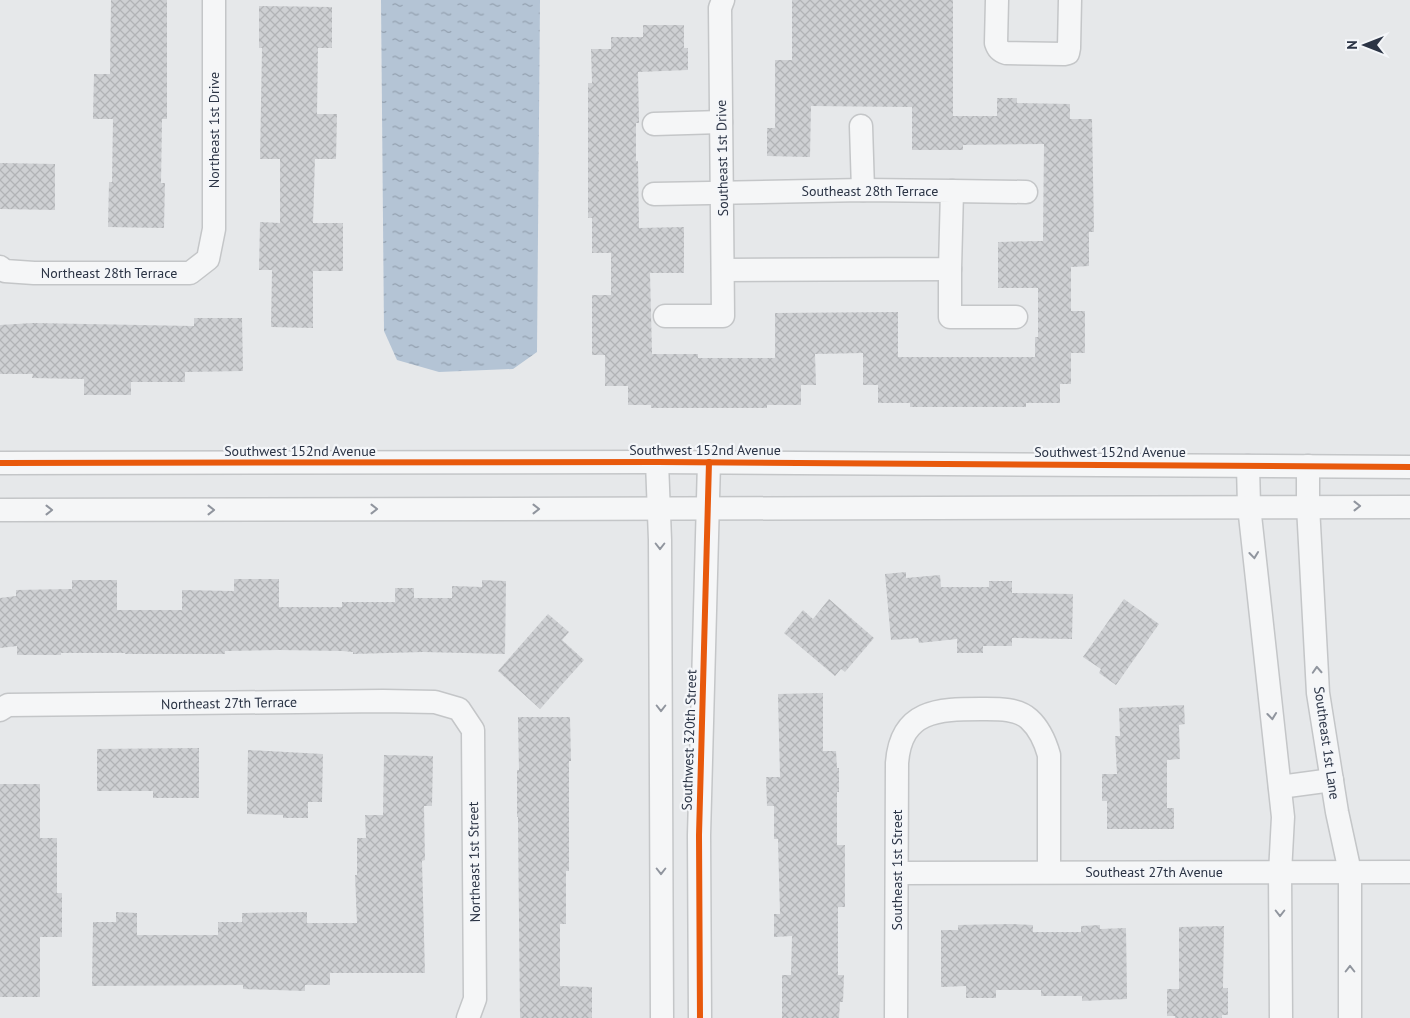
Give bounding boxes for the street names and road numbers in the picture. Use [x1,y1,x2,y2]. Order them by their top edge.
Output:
street label: Northeast 1st Drive [205,72,223,188]
street label: Southeast 1st Drive [712,99,732,217]
street label: Southeast 28th Terrace [802,182,938,200]
street label: Northeast 28th Terrace [41,264,177,282]
street label: Southwest 152nd Avenue [629,441,781,459]
street label: Southwest 152nd Avenue [224,442,376,460]
street label: Southwest 152nd Avenue [1034,443,1186,461]
street label: Southwest 320th Street [678,669,700,811]
street label: Southeast 1st Lane [1310,685,1344,801]
street label: Northeast 27th Terrace [161,693,297,713]
street label: Northeast 1st Street [464,801,484,923]
street label: Southeast 1st Street [888,809,906,931]
street label: Southeast 27th Avenue [1085,863,1223,881]

